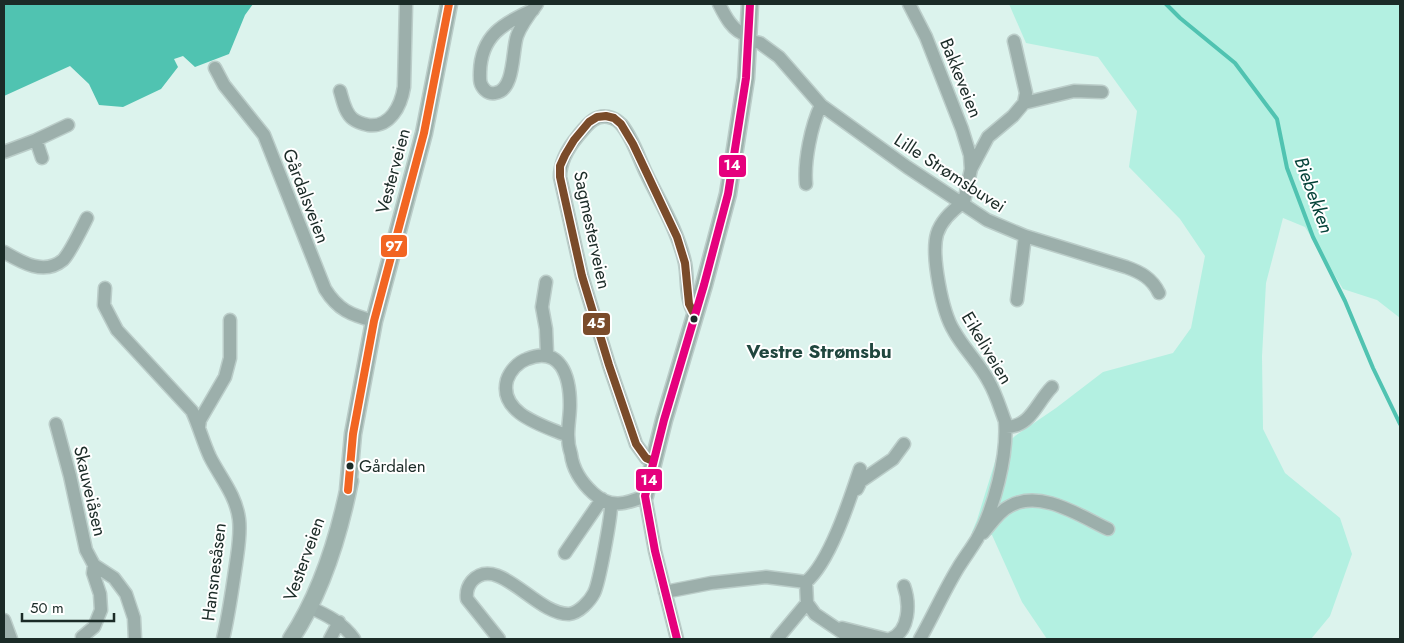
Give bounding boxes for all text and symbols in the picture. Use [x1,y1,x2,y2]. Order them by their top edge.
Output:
street label: Bakkeveien [933,34,989,122]
street label: Vesterveien [369,125,417,217]
street label: Lille Strømsbuvei [889,127,1011,219]
street label: Gårdalsveien [276,145,336,247]
water label: Biebekken [1288,153,1340,237]
line badge: 14 [718,154,747,178]
text: 14 [724,155,741,175]
street label: Sagmesterveien [567,169,617,291]
line badge: 97 [380,234,408,258]
text: 97 [385,236,403,256]
street label: Eikeliveien [955,307,1019,389]
line badge: 45 [582,312,611,336]
text: 45 [587,313,605,333]
unlabelled marker [689,314,699,324]
district label: Vestre Strømsbu [745,338,892,365]
street label: Skauveiåsen [67,443,113,539]
place label: Gårdalen [359,454,426,478]
marker: Gårdalen [345,461,355,471]
line badge: 14 [635,468,663,492]
text: 14 [641,470,658,490]
street label: Vesterveien [277,513,331,605]
street label: Hansnesåsen [195,521,233,623]
scale bar [22,590,115,622]
text: 50 m [30,597,64,619]

